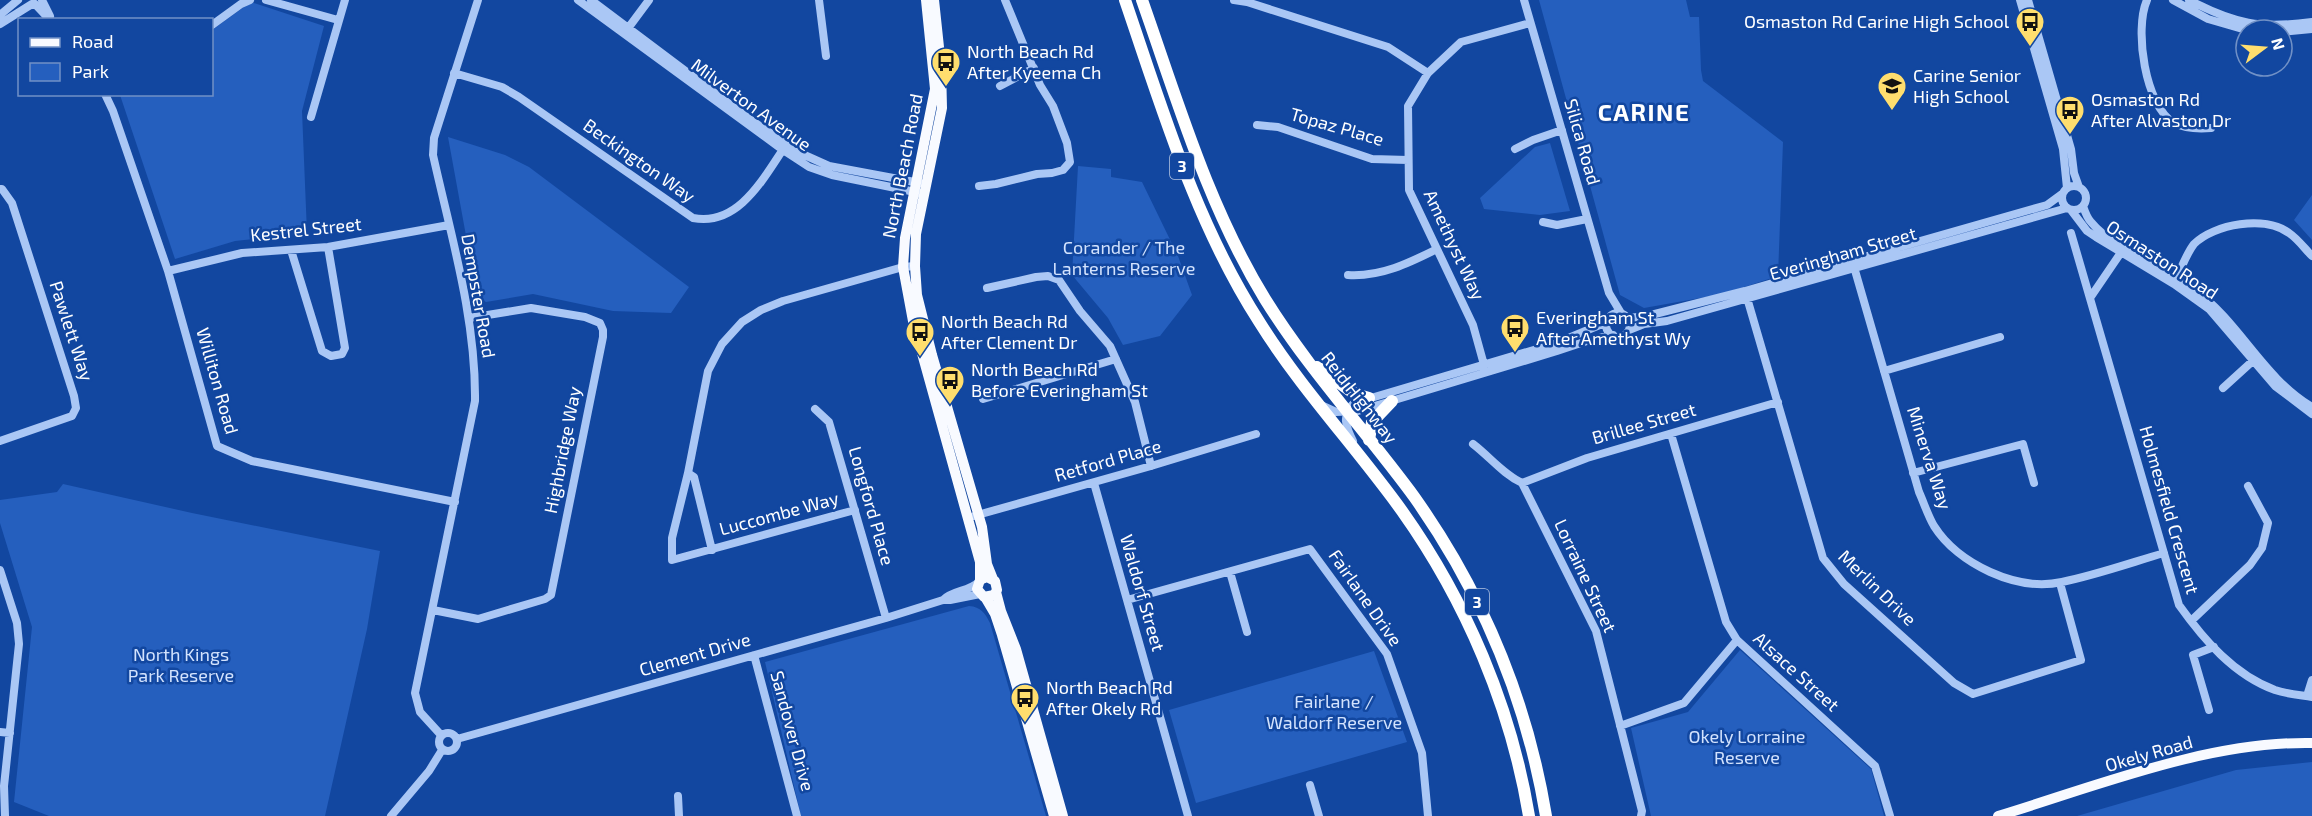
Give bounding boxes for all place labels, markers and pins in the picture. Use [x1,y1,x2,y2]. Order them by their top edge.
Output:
bus stop icon: Osmaston Rd Carine High School [2014,6,2046,48]
place label: Osmaston Rd Carine High School [1744,10,2010,32]
place label: North Beach Rd After Kyeema Ch [967,40,1102,83]
bus stop icon: North Beach Rd After Kyeema Ch [930,46,962,88]
place label: Carine Senior High School [1913,64,2021,107]
school or university icon: Carine Senior High School [1876,70,1908,112]
place label: Osmaston Rd After Alvaston Dr [2091,88,2231,131]
bus stop icon: Osmaston Rd After Alvaston Dr [2054,94,2086,136]
place label: Everingham St After Amethyst Wy [1536,306,1691,349]
place label: North Beach Rd After Clement Dr [941,310,1078,353]
bus stop icon: Everingham St After Amethyst Wy [1499,312,1531,354]
bus stop icon: North Beach Rd After Clement Dr [904,316,936,358]
place label: North Beach Rd Before Everingham St [971,358,1148,401]
bus stop icon: North Beach Rd Before Everingham St [934,364,966,406]
place label: North Beach Rd After Okely Rd [1046,676,1173,719]
bus stop icon: North Beach Rd After Okely Rd [1009,682,1041,724]

